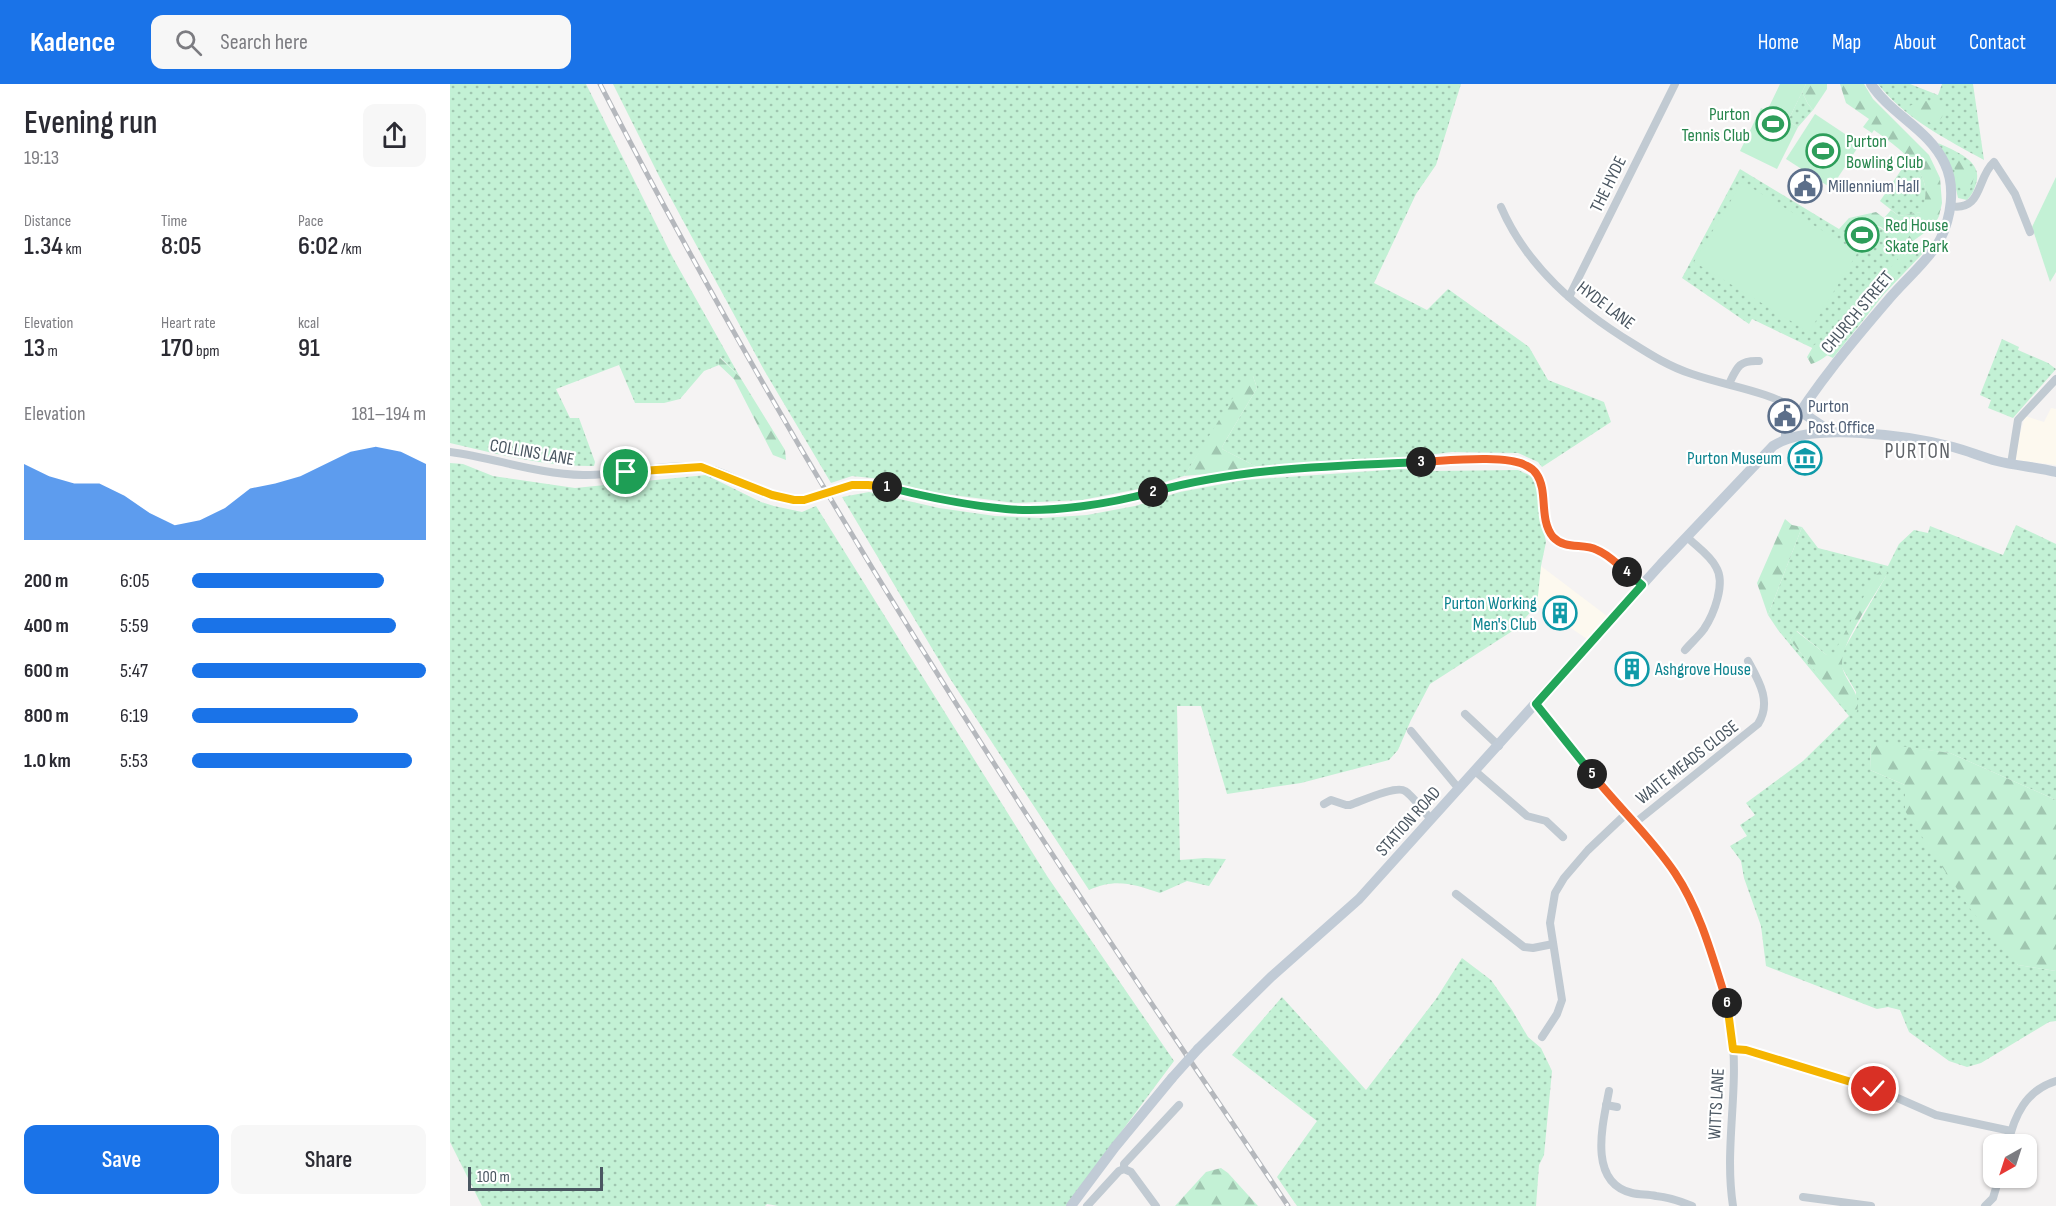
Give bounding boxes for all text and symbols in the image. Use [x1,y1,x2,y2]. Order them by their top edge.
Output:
search box [151,15,571,69]
text: Kadence [30,26,115,59]
icon: search [172,26,205,59]
text: Search here [220,29,308,56]
text: Home [1758,30,1799,55]
text: Map [1832,30,1861,55]
text: About [1894,30,1936,55]
text: Contact [1969,30,2026,55]
text: Evening run [24,103,158,143]
button: share [363,104,426,167]
place label: Purton Tennis Club [1681,104,1750,146]
sports icon: Purton Tennis Club [1755,106,1791,142]
place label: Purton Bowling Club [1846,131,1923,173]
sports icon: Purton Bowling Club [1805,133,1841,169]
text: 19:13 [24,146,59,170]
street label: THE HYDE [1586,153,1631,216]
public building icon: Millennium Hall [1787,168,1823,204]
place label: Millennium Hall [1828,176,1919,197]
text: Distance [24,212,71,231]
text: Time [161,212,187,231]
text: Pace [298,212,323,231]
place label: Red House Skate Park [1885,215,1949,257]
sports icon: Red House Skate Park [1844,217,1880,253]
text: 1.34 [24,231,63,262]
text: 8:05 [161,231,201,262]
text: 6:02 [298,231,338,262]
text: km [63,240,82,259]
text: /km [338,240,362,259]
street label: CHURCH STREET [1817,267,1898,358]
street label: HYDE LANE [1573,277,1639,334]
text: Elevation [24,314,73,333]
text: Heart rate [161,314,216,333]
text: kcal [298,314,319,333]
text: 13 [24,333,45,364]
text: 170 [161,333,194,364]
text: 91 [298,333,320,364]
text: m [45,342,58,361]
text: bpm [194,342,220,361]
place label: Purton Post Office [1808,396,1875,438]
public building icon: Purton Post Office [1767,398,1803,434]
text: Elevation [24,402,86,426]
text: 181–194 m [352,402,426,426]
street label: COLLINS LANE [488,435,576,470]
district label: PURTON [1885,439,1951,464]
museum icon: Purton Museum [1787,440,1823,476]
pin [600,446,651,497]
pin: 3 [1406,447,1436,477]
place label: Purton Museum [1687,448,1782,469]
text: 3 [1417,452,1425,471]
icon: arrive [609,455,642,488]
pin: 1 [872,472,902,502]
text: 1 [884,477,890,496]
pin: 2 [1138,477,1168,507]
text: 2 [1149,482,1157,501]
pin: 4 [1612,557,1642,587]
text: 4 [1623,562,1631,581]
text: 200 m [24,569,68,593]
text: 6:05 [120,569,149,593]
place label: Purton Working Men's Club [1444,593,1537,635]
building icon: Purton Working Men's Club [1542,595,1578,631]
text: 400 m [24,614,69,638]
text: 5:59 [120,614,149,638]
building icon: Ashgrove House [1614,651,1650,687]
text: 600 m [24,659,69,683]
text: 5:47 [120,659,148,683]
place label: Ashgrove House [1654,659,1751,680]
text: 800 m [24,704,69,728]
text: 6:19 [120,704,148,728]
street label: WAITE MEADS CLOSE [1632,716,1743,809]
text: 1.0 km [24,749,71,773]
text: 5:53 [120,749,148,773]
pin: 5 [1577,759,1607,789]
text: 5 [1588,764,1596,783]
street label: STATION ROAD [1372,782,1445,861]
pin: 6 [1712,988,1742,1018]
text: 6 [1723,993,1731,1012]
pin [1848,1063,1899,1114]
street label: WITTS LANE [1704,1068,1729,1140]
icon: check [1857,1072,1890,1105]
button: Save [24,1125,219,1194]
button: Share [231,1125,426,1194]
north arrow [1983,1134,2037,1188]
map controls [1983,1134,2037,1188]
scale bar [468,1164,603,1192]
text: 100 m [477,1168,510,1187]

